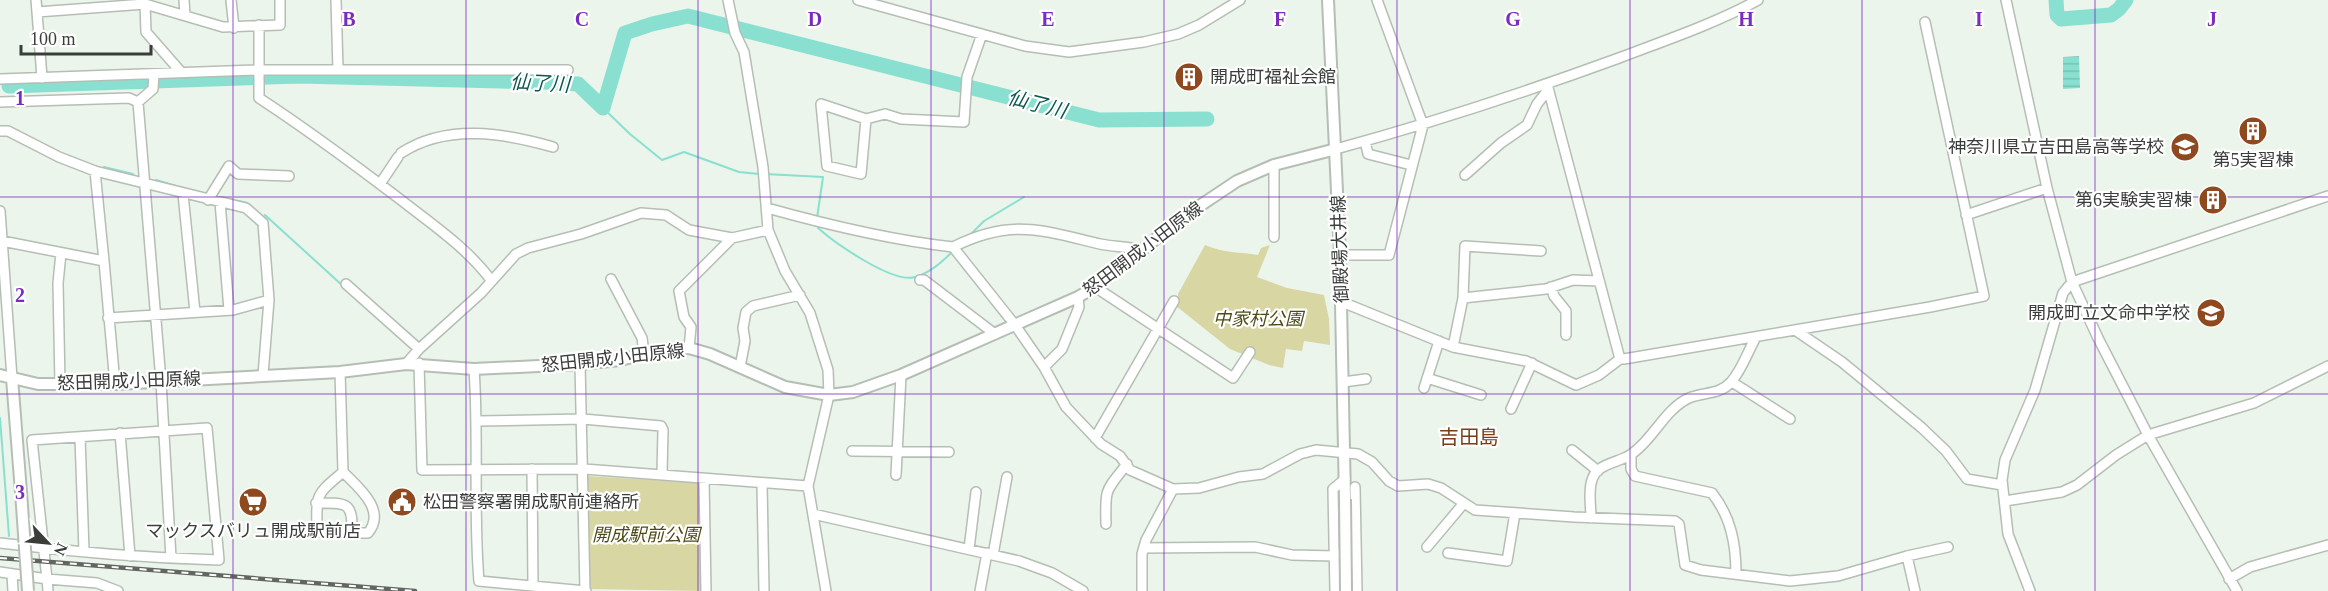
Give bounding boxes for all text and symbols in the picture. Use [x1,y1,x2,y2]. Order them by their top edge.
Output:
text: B [342,8,356,30]
text: C [575,8,589,30]
text: D [808,8,822,30]
text: E [1041,8,1055,30]
text: F [1274,8,1286,30]
text: G [1505,8,1521,30]
text: H [1738,8,1754,30]
text: I [1975,8,1983,30]
text: J [2207,8,2217,30]
scale bar [21,18,152,56]
text: 100 m [30,29,76,49]
building icon: 開成町福祉会館 [1173,61,1205,93]
place label: 開成町福祉会館 [1210,67,1336,87]
water label: 仙了川 [509,70,573,96]
water label: 仙了川 [1005,86,1071,122]
text: 1 [15,87,25,109]
building icon: 第5実習棟 [2237,115,2269,147]
school or university icon: 神奈川県立吉田島高等学校 [2169,131,2201,163]
place label: 神奈川県立吉田島高等学校 [1948,137,2164,157]
place label: 第5実習棟 [2213,150,2294,170]
building icon: 第6実験実習棟 [2197,184,2229,216]
place label: 第6実験実習棟 [2075,190,2192,210]
street label: 御殿場大井線 [1328,195,1352,303]
street label: 怒田開成小田原線 [1079,198,1207,300]
text: 2 [15,284,25,306]
school or university icon: 開成町立文命中学校 [2195,297,2227,329]
place label: 開成町立文命中学校 [2028,303,2190,323]
park label: 中家村公園 [1213,309,1306,329]
street label: 怒田開成小田原線 [540,341,686,375]
street label: 怒田開成小田原線 [57,368,201,394]
district label: 吉田島 [1439,426,1499,448]
text: 3 [15,481,25,503]
supermarket icon: マックスバリュ開成駅前店 [237,486,269,518]
public building icon: 松田警察署開成駅前連絡所 [386,486,418,518]
place label: 松田警察署開成駅前連絡所 [423,492,639,512]
north arrow [18,513,78,573]
place label: マックスバリュ開成駅前店 [145,521,361,541]
park label: 開成駅前公園 [592,525,703,545]
text: N [51,540,71,559]

